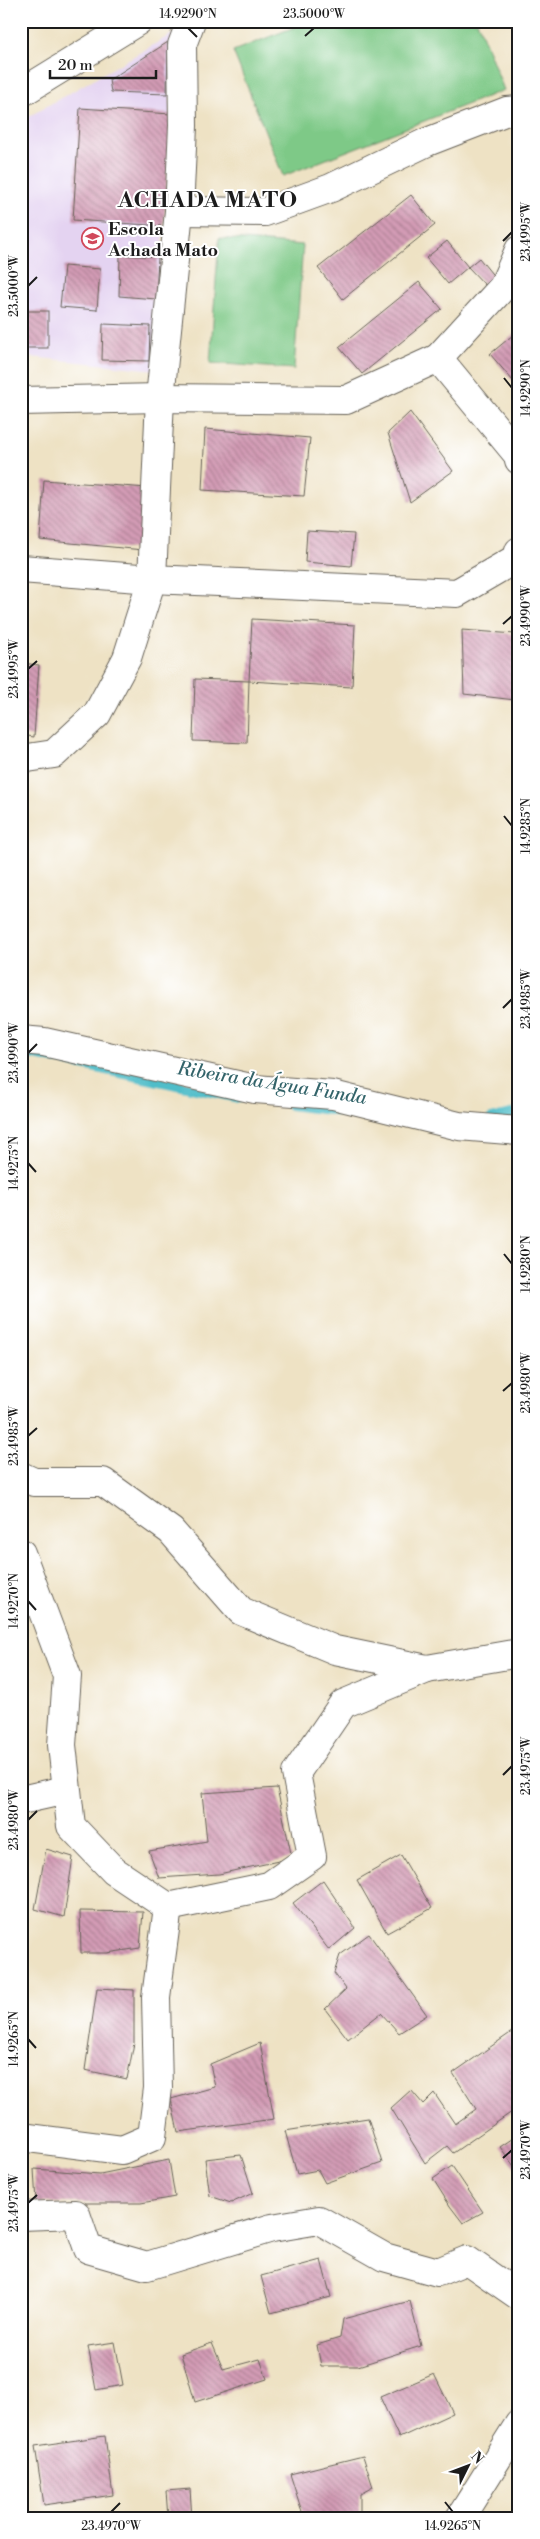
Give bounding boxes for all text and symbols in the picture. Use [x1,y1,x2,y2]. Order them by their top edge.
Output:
text: 14.9290°N [159,7,217,22]
text: 23.5000°W [283,7,346,22]
scale bar [50,48,156,80]
text: 20 m [58,56,93,75]
district label: ACHADA MATO [117,187,298,214]
text: 23.4995°W [519,201,534,262]
place label: Escola Achada Mato [107,218,218,262]
school or university icon: Escola Achada Mato [80,227,104,251]
text: 23.5000°W [7,254,22,317]
text: 14.9290°N [519,359,534,417]
text: 23.4990°W [519,584,534,647]
text: 23.4995°W [7,638,22,699]
text: 14.9285°N [519,798,534,854]
text: 23.4985°W [519,968,534,1029]
text: 23.4990°W [7,1021,22,1084]
water label: Ribeira da Água Funda [174,1055,369,1110]
text: 14.9275°N [7,1136,22,1190]
text: 14.9280°N [519,1235,534,1293]
text: 23.4980°W [519,1351,534,1414]
text: 23.4985°W [7,1405,22,1466]
text: 14.9270°N [7,1573,22,1629]
text: 23.4975°W [519,1736,534,1795]
text: 23.4980°W [7,1788,22,1851]
text: 14.9265°N [7,2011,22,2067]
text: 23.4970°W [519,2119,534,2180]
text: 23.4975°W [7,2173,22,2232]
north arrow [442,2442,492,2492]
text: N [467,2448,487,2468]
text: 23.4970°W [81,2519,142,2534]
text: 14.9265°N [425,2519,481,2534]

